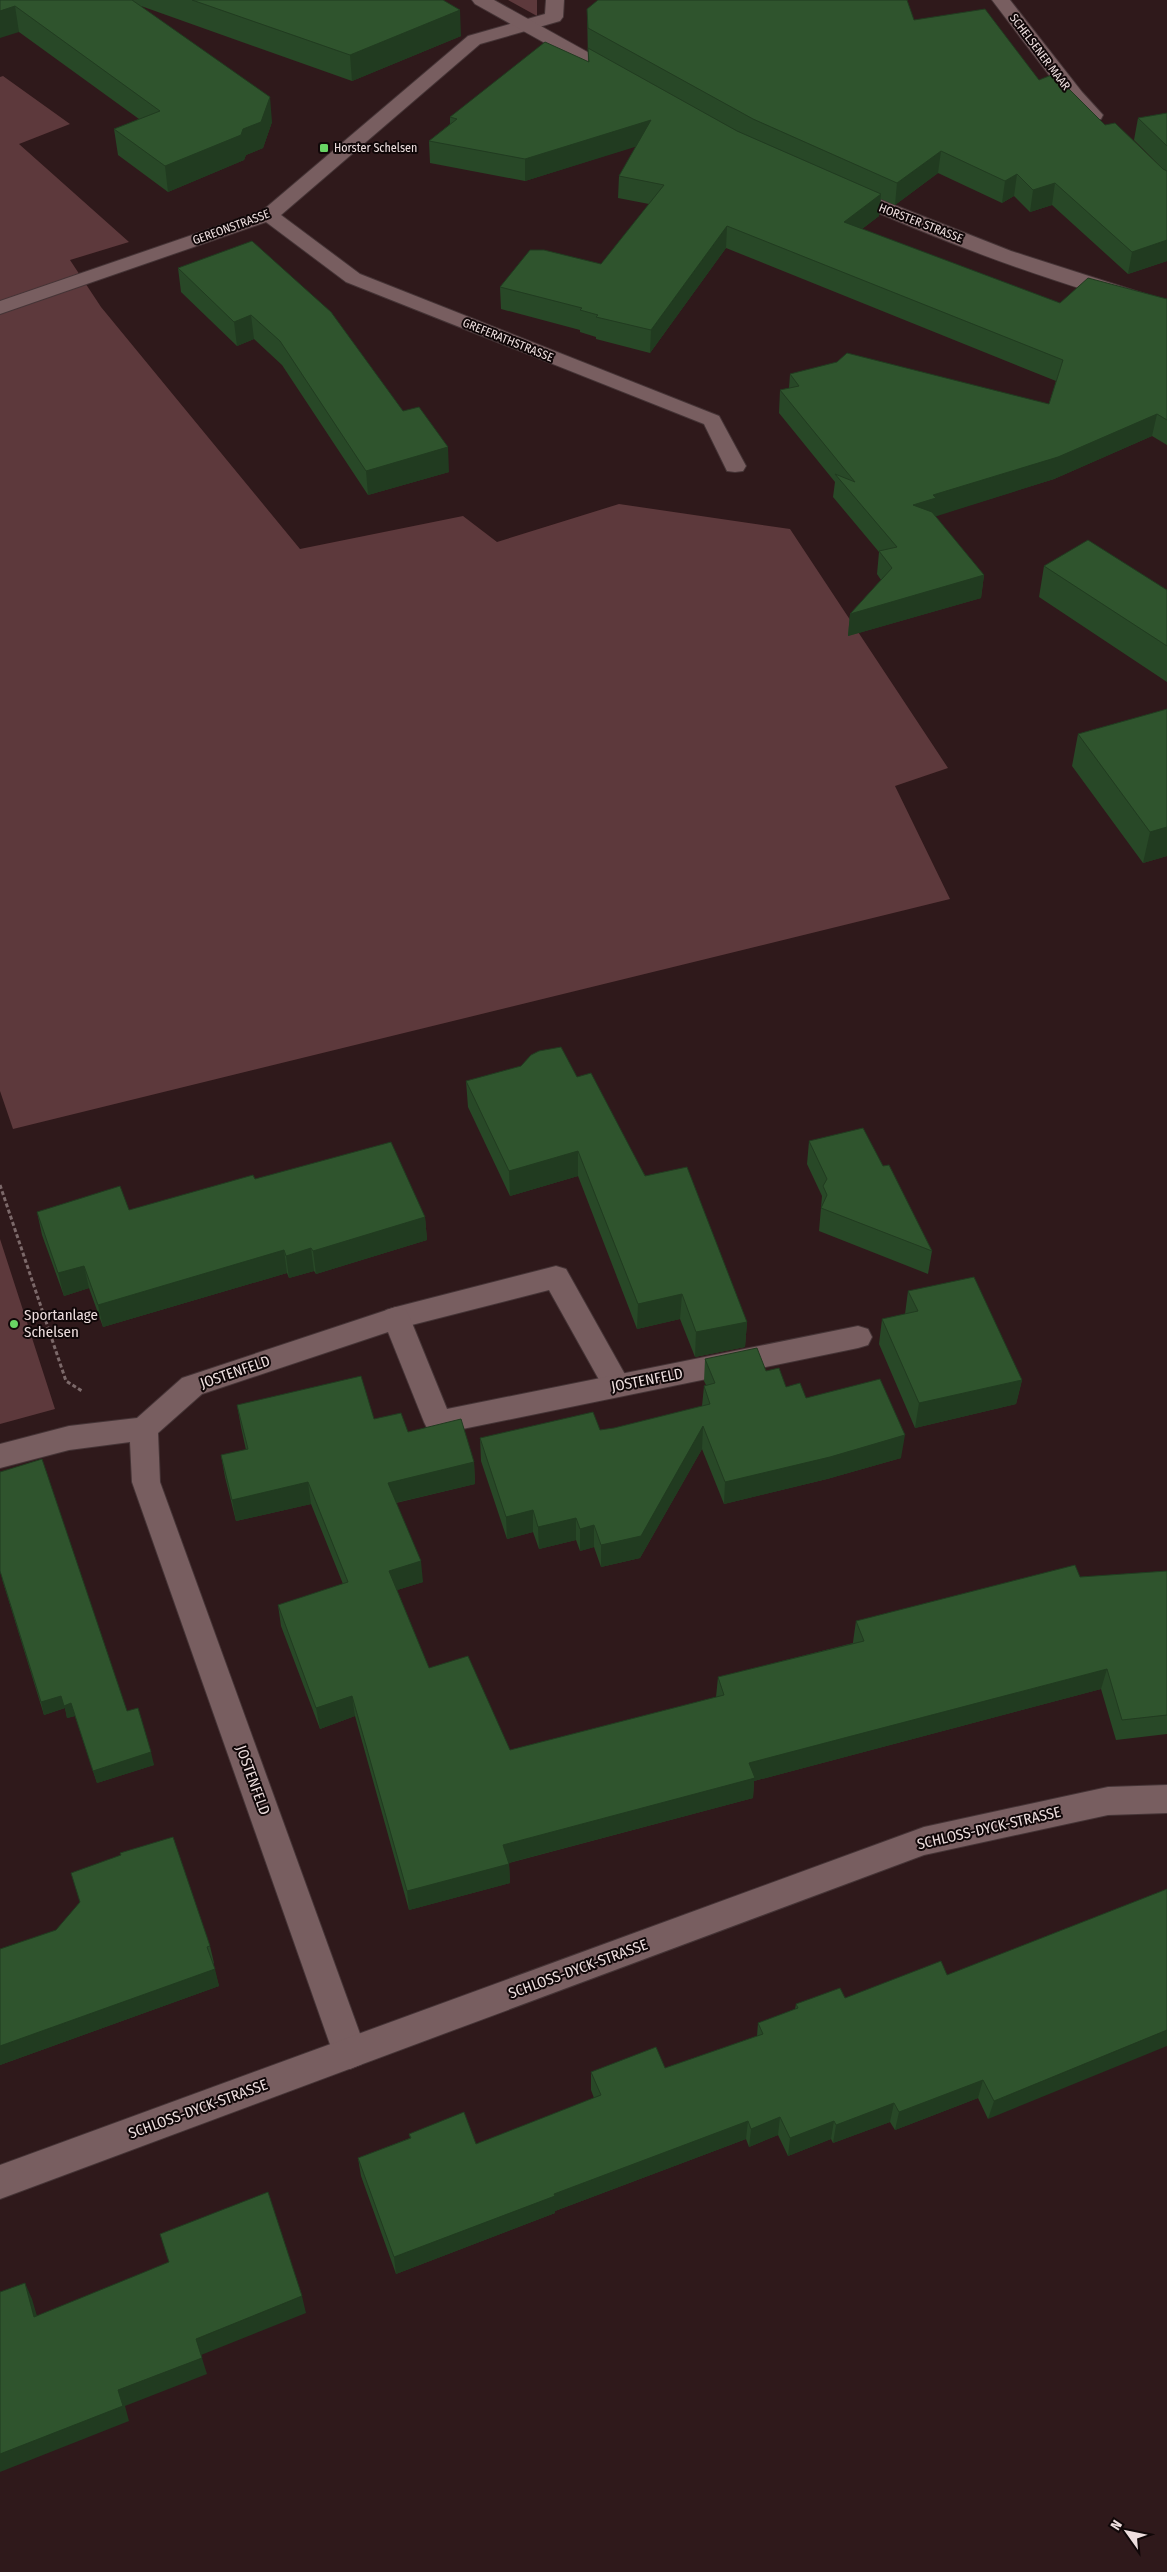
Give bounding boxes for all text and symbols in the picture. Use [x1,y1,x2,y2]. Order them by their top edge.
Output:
street label: SCHELSENER MAAR [1007,11,1073,93]
place label: Horster Schelsen [334,141,417,155]
marker: Horster Schelsen [318,142,330,154]
street label: HORSTER STRASSE [877,201,965,246]
street label: GEREONSTRASSE [191,206,272,247]
street label: GREFERATHSTRASSE [461,315,556,365]
place label: Sportanlage Schelsen [24,1306,98,1341]
marker: Sportanlage Schelsen [8,1318,20,1330]
street label: JOSTENFELD [198,1352,272,1392]
street label: JOSTENFELD [610,1364,684,1396]
street label: JOSTENFELD [232,1743,274,1817]
street label: SCHLOSS-DYCK-STRASSE [915,1803,1063,1853]
street label: SCHLOSS-DYCK-STRASSE [506,1935,650,2003]
street label: SCHLOSS-DYCK-STRASSE [126,2075,270,2143]
north arrow [1102,2507,1152,2557]
text: N [1107,2517,1126,2533]

